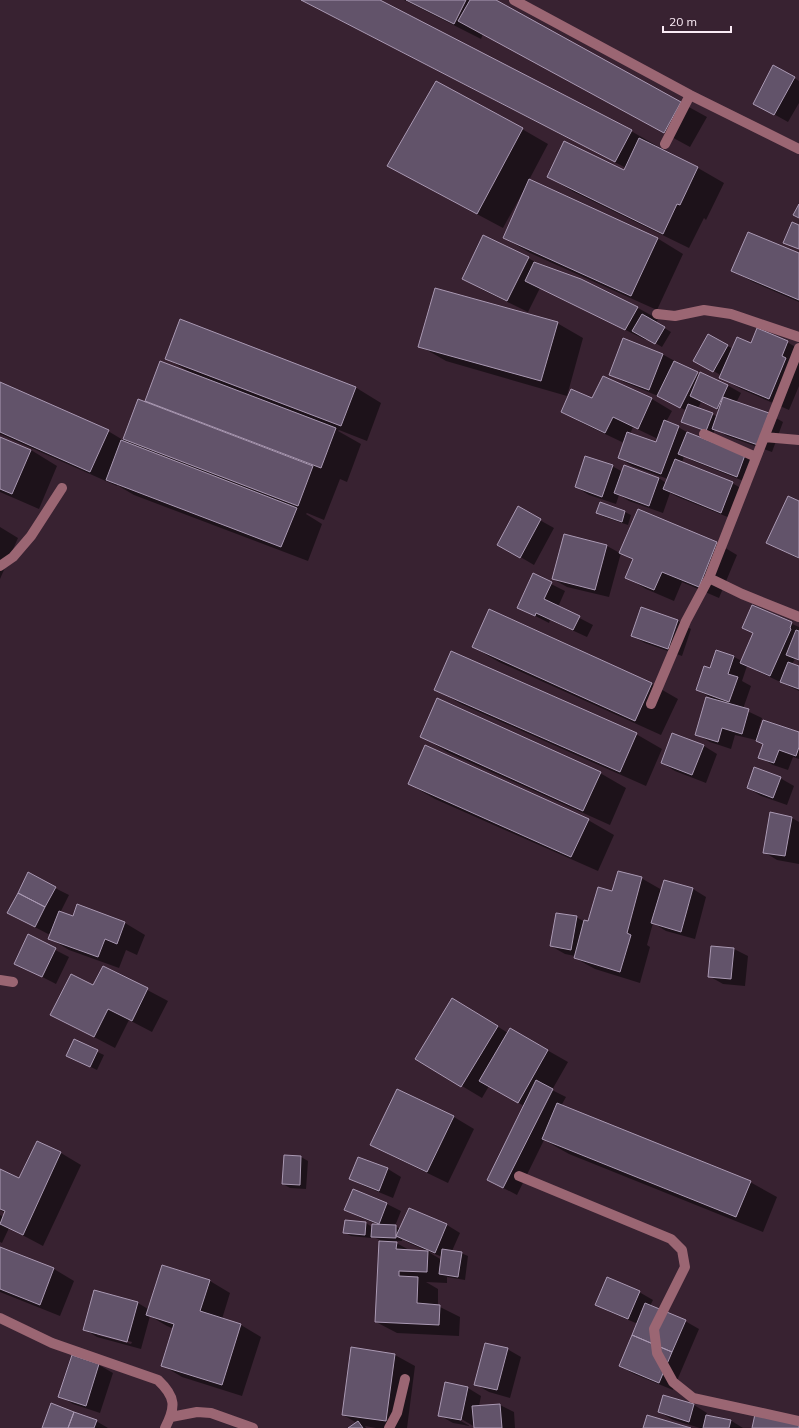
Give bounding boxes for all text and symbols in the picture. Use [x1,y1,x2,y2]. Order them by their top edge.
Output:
scale bar [663,8,731,34]
text: 20 m [669,14,697,29]

